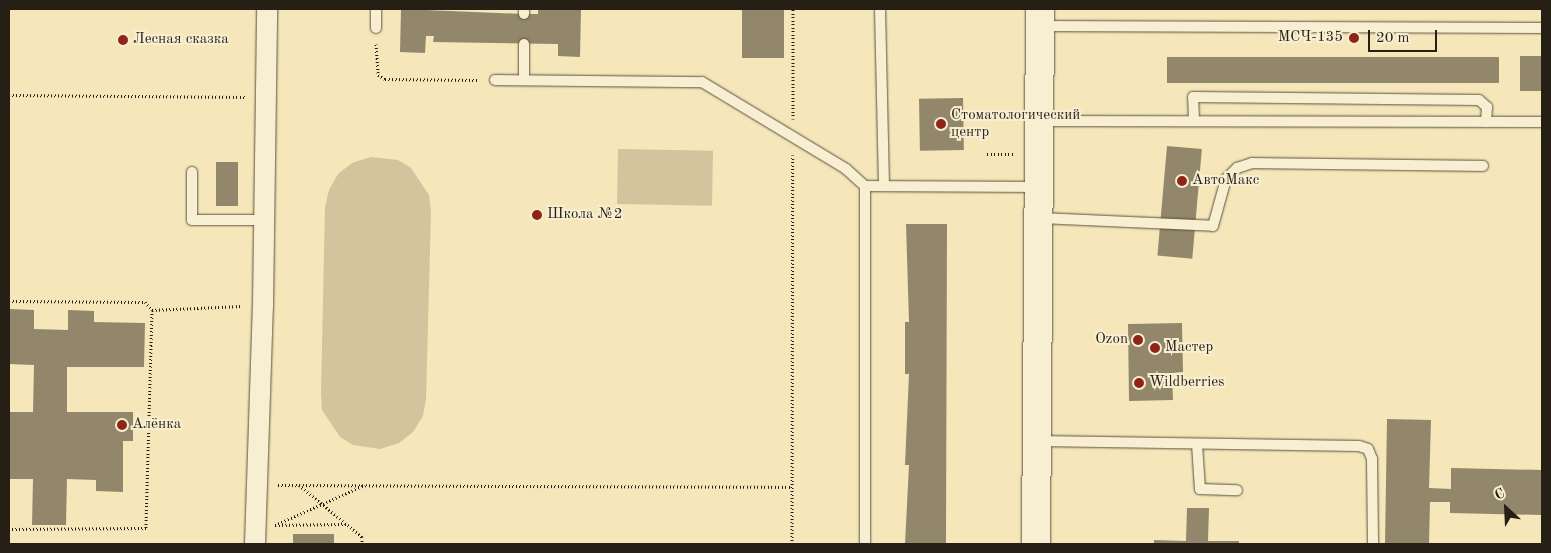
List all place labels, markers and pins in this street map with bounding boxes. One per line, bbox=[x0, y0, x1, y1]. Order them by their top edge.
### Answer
place label: МСЧ-135 bbox=[1278, 29, 1343, 47]
place label: Лесная сказка bbox=[133, 31, 229, 49]
marker: МСЧ-135 bbox=[1347, 31, 1361, 45]
marker: Лесная сказка bbox=[117, 34, 129, 46]
place label: Стоматологический центр bbox=[951, 106, 1080, 141]
marker: Стоматологический центр bbox=[935, 118, 947, 130]
place label: АвтоМакс bbox=[1192, 172, 1259, 190]
marker: АвтоМакс bbox=[1176, 175, 1188, 187]
place label: Школа №2 bbox=[547, 206, 622, 224]
marker: Школа №2 bbox=[531, 209, 543, 221]
place label: Ozon bbox=[1095, 331, 1128, 349]
marker: Ozon bbox=[1132, 334, 1144, 346]
place label: Мастер bbox=[1165, 339, 1213, 357]
marker: Мастер bbox=[1149, 342, 1161, 354]
place label: Wildberries bbox=[1149, 374, 1225, 392]
marker: Wildberries bbox=[1133, 377, 1145, 389]
place label: Алёнка bbox=[132, 416, 181, 434]
marker: Алёнка bbox=[116, 419, 128, 431]

